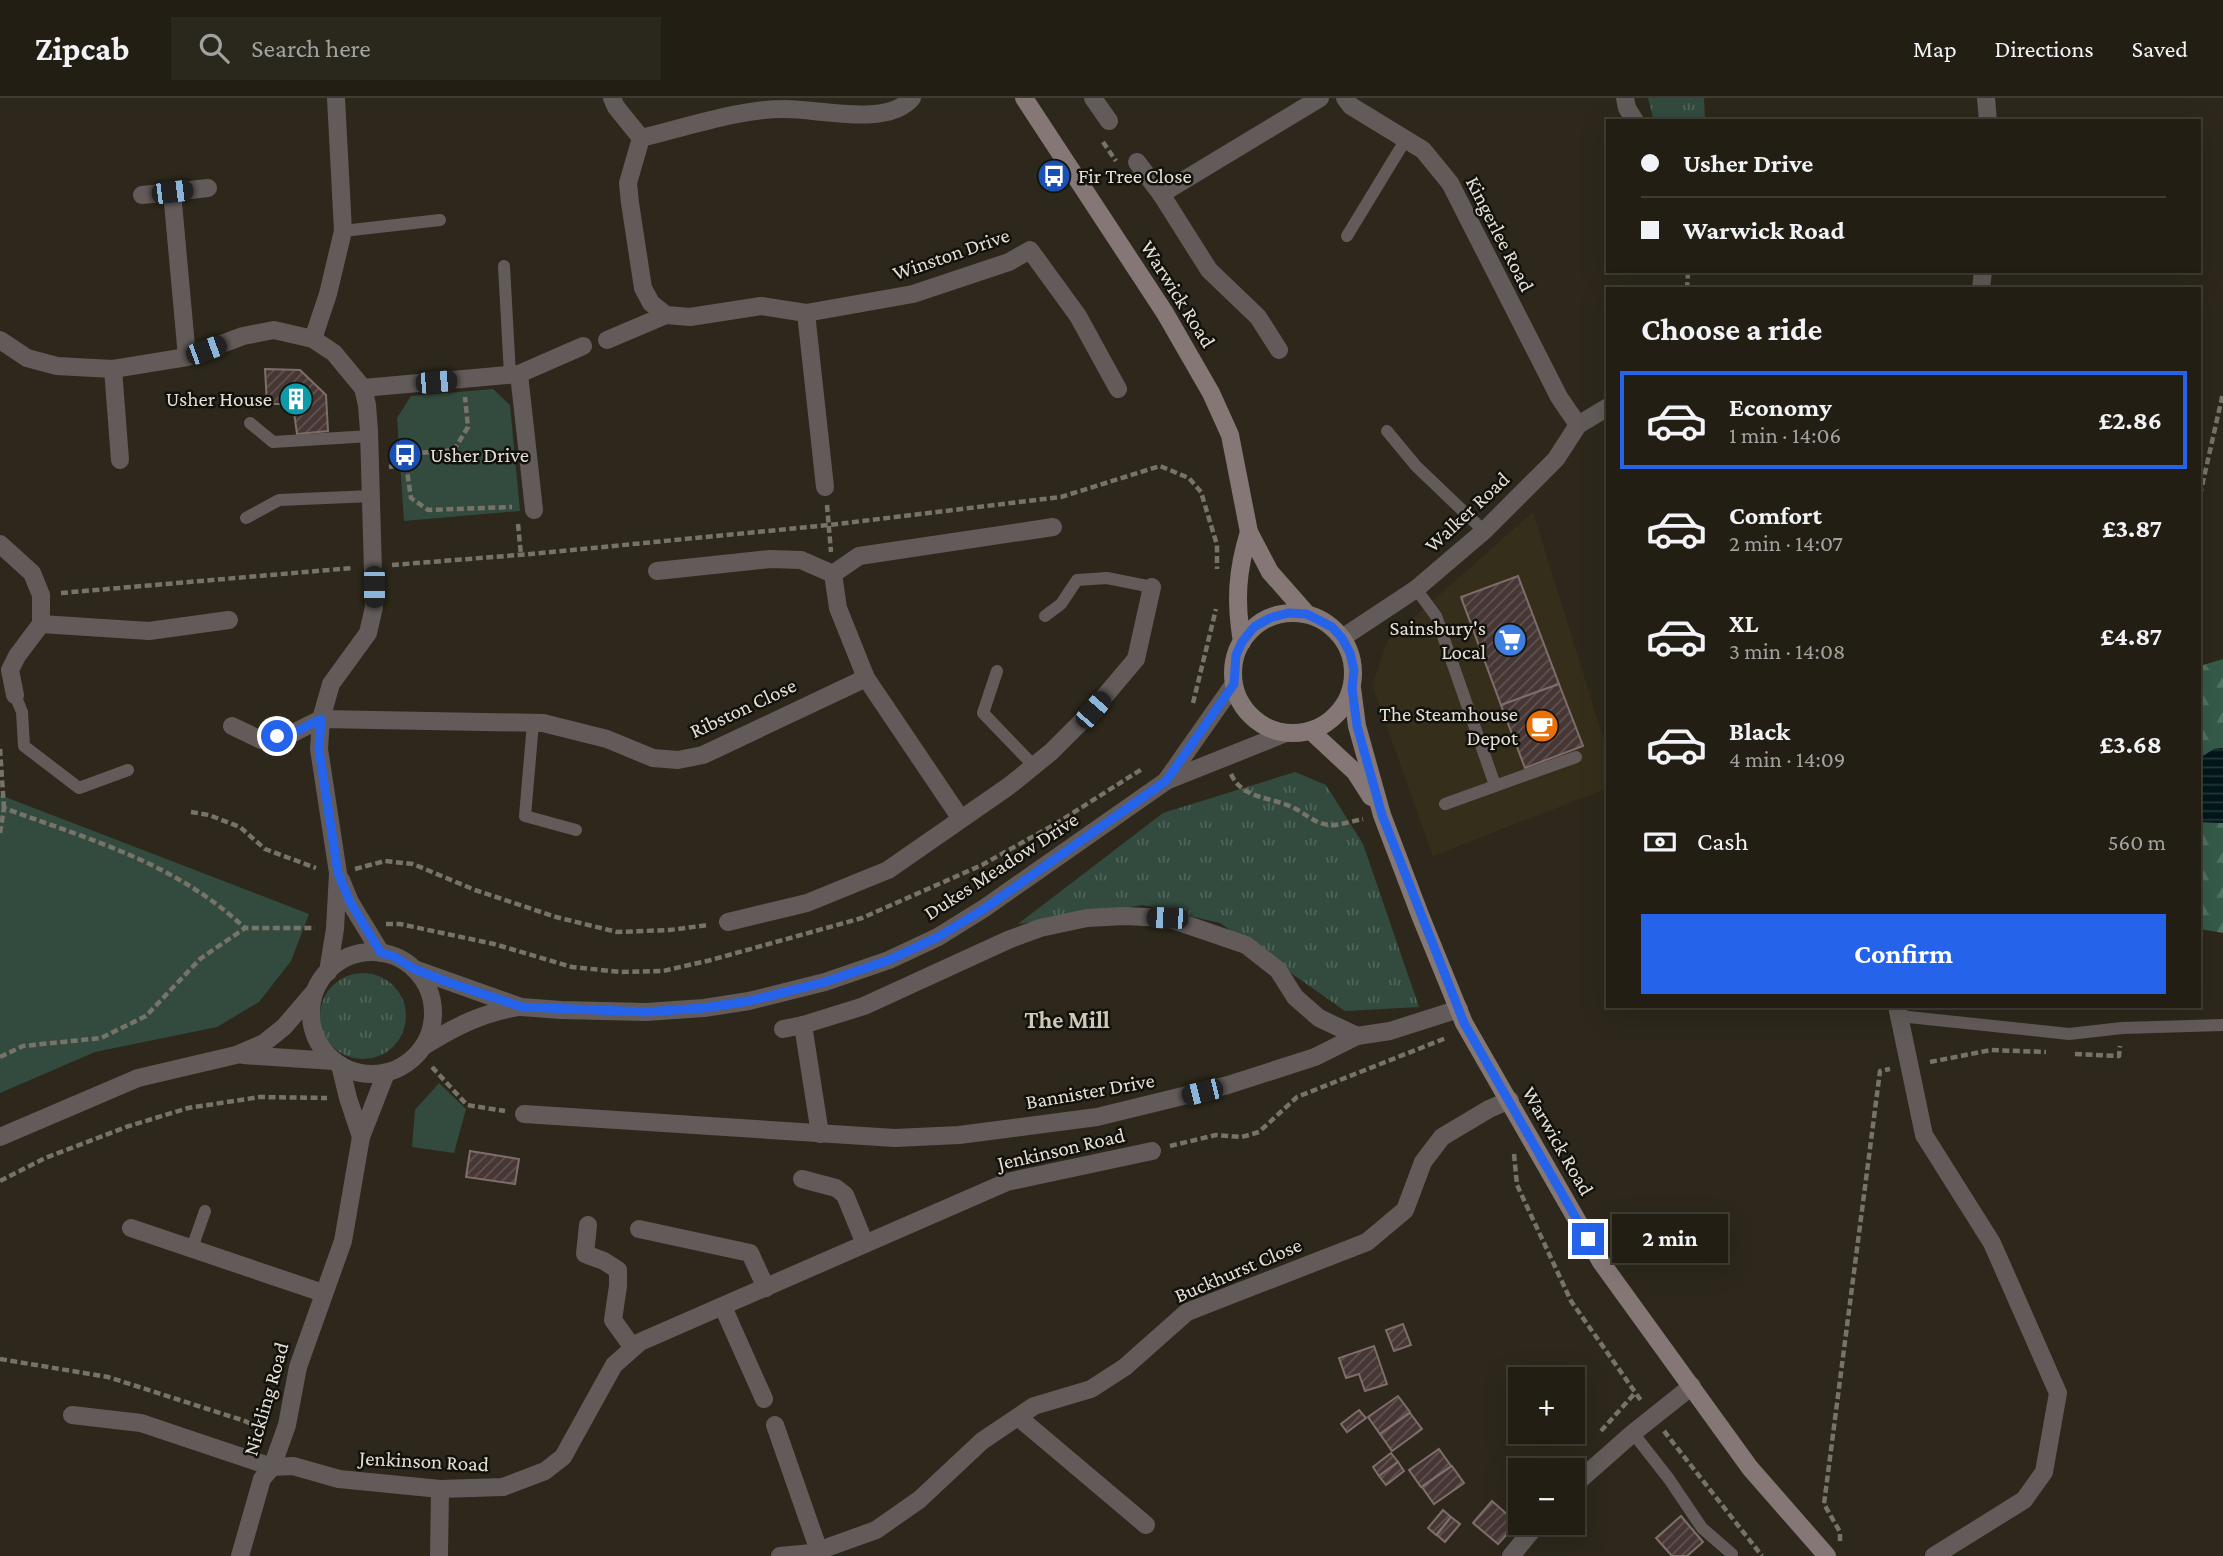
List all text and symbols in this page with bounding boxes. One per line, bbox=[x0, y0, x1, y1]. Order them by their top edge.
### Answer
search box bbox=[171, 17, 661, 80]
icon: search bbox=[195, 29, 233, 67]
text: Zipcab bbox=[35, 30, 129, 67]
text: Search here bbox=[251, 34, 371, 63]
text: Map bbox=[1913, 35, 1957, 62]
text: Directions bbox=[1995, 35, 2094, 62]
text: Saved bbox=[2132, 35, 2188, 62]
text: Usher Drive bbox=[1683, 149, 1813, 178]
bus stop icon: Fir Tree Close bbox=[1035, 157, 1073, 195]
place label: Fir Tree Close bbox=[1078, 164, 1192, 188]
street label: Kingerlee Road bbox=[1461, 172, 1539, 296]
car bbox=[150, 179, 195, 205]
text: Warwick Road bbox=[1683, 216, 1845, 245]
street label: Winston Drive bbox=[889, 223, 1013, 285]
street label: Warwick Road bbox=[1136, 236, 1220, 352]
text: Choose a ride bbox=[1641, 311, 1822, 347]
car bbox=[183, 333, 230, 367]
car bbox=[415, 370, 458, 394]
building icon: Usher House bbox=[277, 380, 315, 418]
place label: Usher House bbox=[166, 387, 272, 411]
icon: car bbox=[1645, 389, 1708, 452]
text: Economy bbox=[1729, 393, 1832, 422]
text: £2.86 bbox=[2099, 406, 2162, 435]
text: 1 min · 14:06 bbox=[1729, 422, 1841, 448]
bus stop icon: Usher Drive bbox=[386, 436, 424, 474]
place label: Usher Drive bbox=[430, 443, 529, 467]
street label: Walker Road bbox=[1420, 467, 1514, 557]
icon: car bbox=[1645, 497, 1708, 560]
text: Comfort bbox=[1729, 501, 1822, 530]
text: £3.87 bbox=[2102, 514, 2162, 543]
text: 2 min · 14:07 bbox=[1729, 530, 1843, 556]
car bbox=[364, 566, 385, 608]
icon: car bbox=[1645, 605, 1708, 668]
text: XL bbox=[1729, 609, 1758, 638]
place label: Sainsbury's Local bbox=[1389, 616, 1486, 664]
supermarket icon: Sainsbury's Local bbox=[1491, 621, 1529, 659]
text: £4.87 bbox=[2100, 622, 2162, 651]
text: 3 min · 14:08 bbox=[1729, 638, 1845, 664]
street label: Ribston Close bbox=[686, 673, 800, 743]
car bbox=[1072, 687, 1115, 733]
place label: The Steamhouse Depot bbox=[1379, 702, 1519, 750]
cafe icon: The Steamhouse Depot bbox=[1523, 707, 1561, 745]
icon: car bbox=[1645, 713, 1708, 776]
text: Black bbox=[1729, 717, 1790, 746]
route start bbox=[261, 720, 293, 752]
text: £3.68 bbox=[2100, 730, 2162, 759]
text: 4 min · 14:09 bbox=[1729, 746, 1845, 772]
street label: Dukes Meadow Drive bbox=[919, 807, 1083, 925]
icon: cash bbox=[1641, 823, 1679, 861]
text: Cash bbox=[1697, 827, 1748, 856]
text: 560 m bbox=[2108, 829, 2166, 855]
car bbox=[1146, 907, 1189, 929]
button: Confirm bbox=[1641, 914, 2166, 994]
district label: The Mill bbox=[1024, 1006, 1110, 1033]
street label: Bannister Drive bbox=[1024, 1068, 1156, 1114]
car bbox=[1180, 1077, 1225, 1107]
street label: Warwick Road bbox=[1517, 1082, 1599, 1200]
street label: Jenkinson Road bbox=[993, 1123, 1127, 1176]
callout: 2 min bbox=[1612, 1214, 1728, 1264]
route end bbox=[1572, 1223, 1604, 1255]
text: 2 min bbox=[1642, 1225, 1698, 1251]
street label: Buckhurst Close bbox=[1171, 1232, 1305, 1308]
street label: Nickling Road bbox=[238, 1339, 294, 1459]
map controls bbox=[1508, 1367, 1585, 1535]
button: + bbox=[1508, 1367, 1585, 1444]
street label: Jenkinson Road bbox=[356, 1446, 490, 1476]
button: − bbox=[1508, 1458, 1585, 1535]

